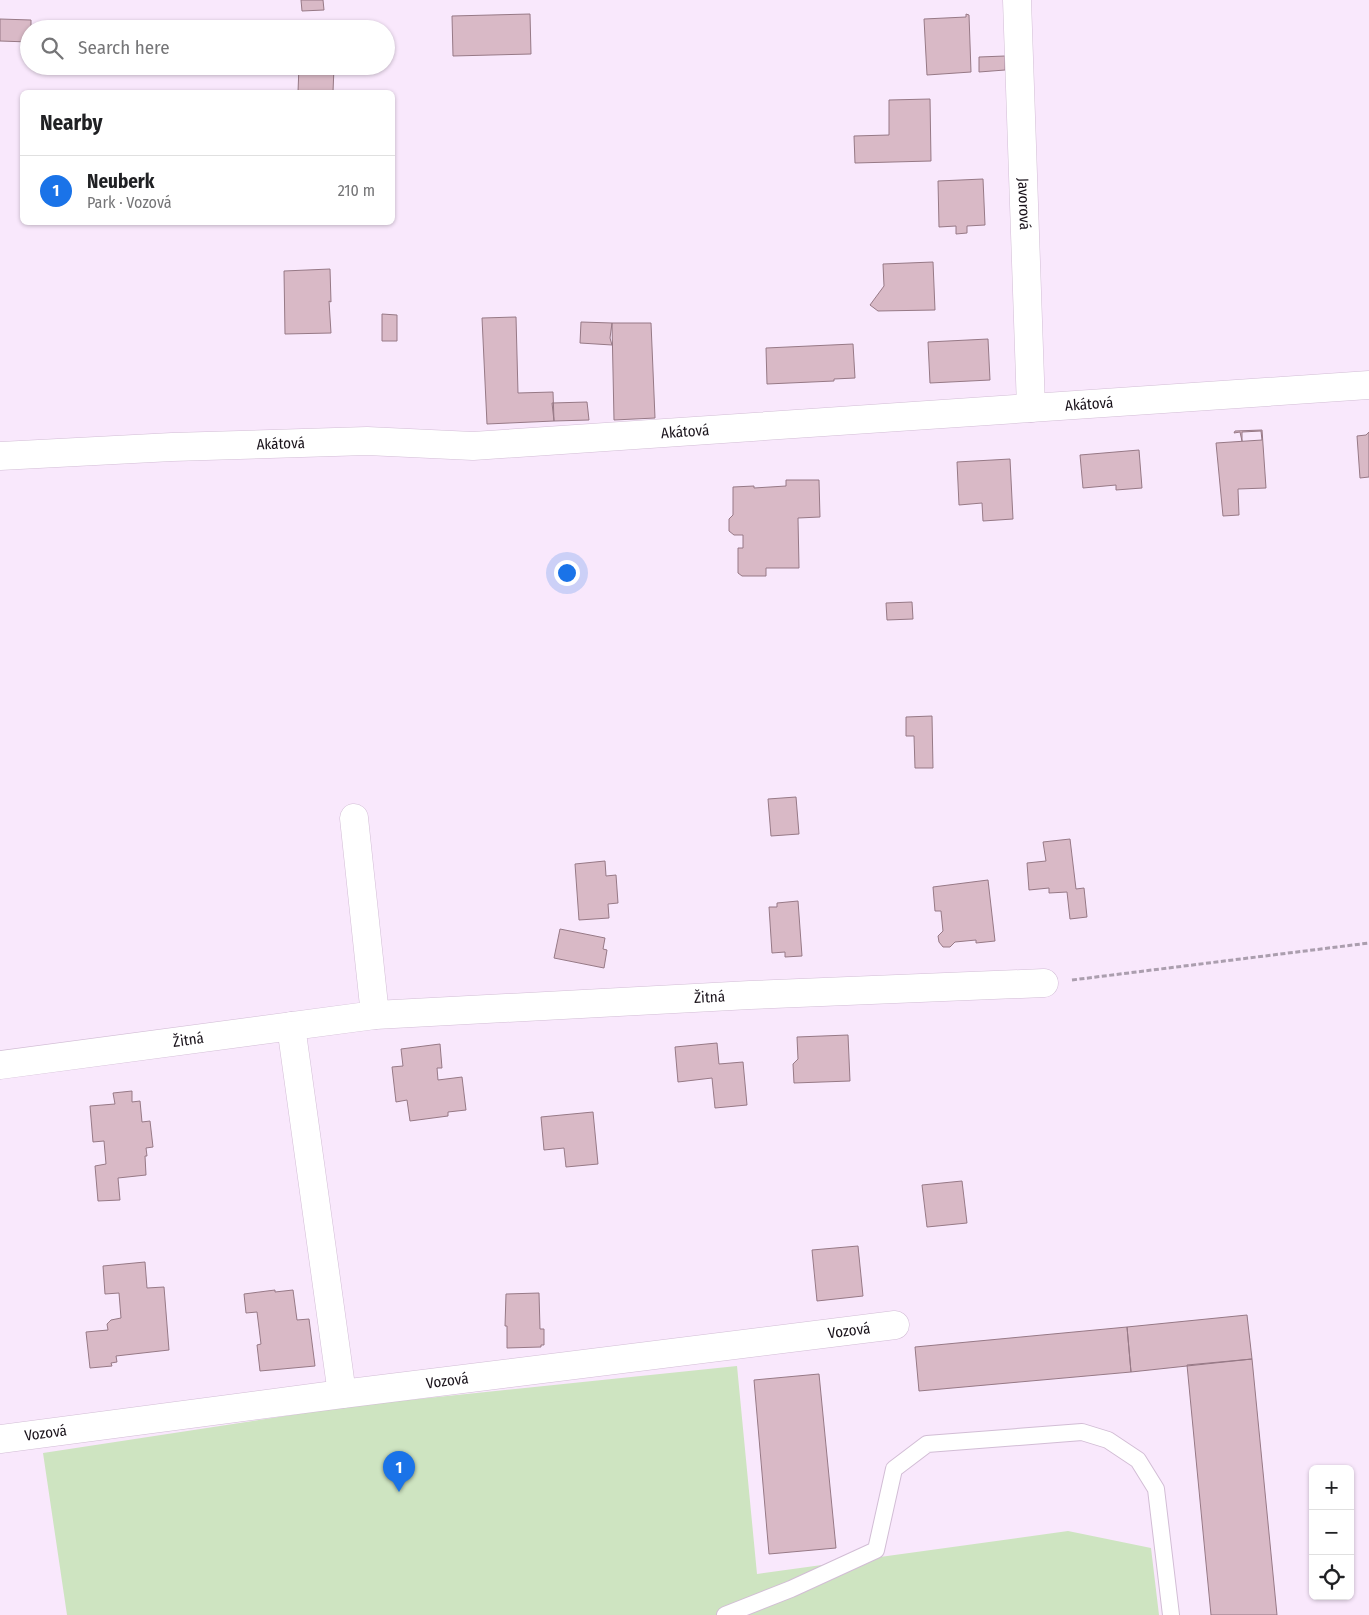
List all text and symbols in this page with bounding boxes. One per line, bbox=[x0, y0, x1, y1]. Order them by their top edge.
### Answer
search box bbox=[20, 20, 395, 75]
icon: search bbox=[38, 34, 66, 62]
text: Search here bbox=[78, 36, 170, 59]
text: Nearby bbox=[40, 110, 102, 136]
text: Neuberk bbox=[87, 170, 154, 193]
street label: Javorová bbox=[1014, 177, 1034, 230]
text: 1 bbox=[53, 181, 59, 200]
text: 210 m bbox=[338, 181, 375, 200]
text: Park · Vozová bbox=[87, 193, 172, 212]
street label: Akátová bbox=[1064, 393, 1114, 415]
street label: Akátová bbox=[660, 421, 710, 442]
street label: Akátová bbox=[256, 434, 305, 453]
your location bbox=[554, 560, 580, 586]
street label: Žitná bbox=[694, 987, 726, 1007]
street label: Žitná bbox=[172, 1029, 205, 1051]
street label: Vozová bbox=[827, 1319, 871, 1342]
street label: Vozová bbox=[425, 1369, 469, 1392]
street label: Vozová bbox=[23, 1421, 68, 1445]
pin: 1 bbox=[383, 1451, 415, 1492]
map controls bbox=[1309, 1465, 1354, 1600]
button: + bbox=[1309, 1465, 1354, 1510]
button: − bbox=[1309, 1510, 1354, 1555]
button: locate bbox=[1309, 1555, 1354, 1600]

